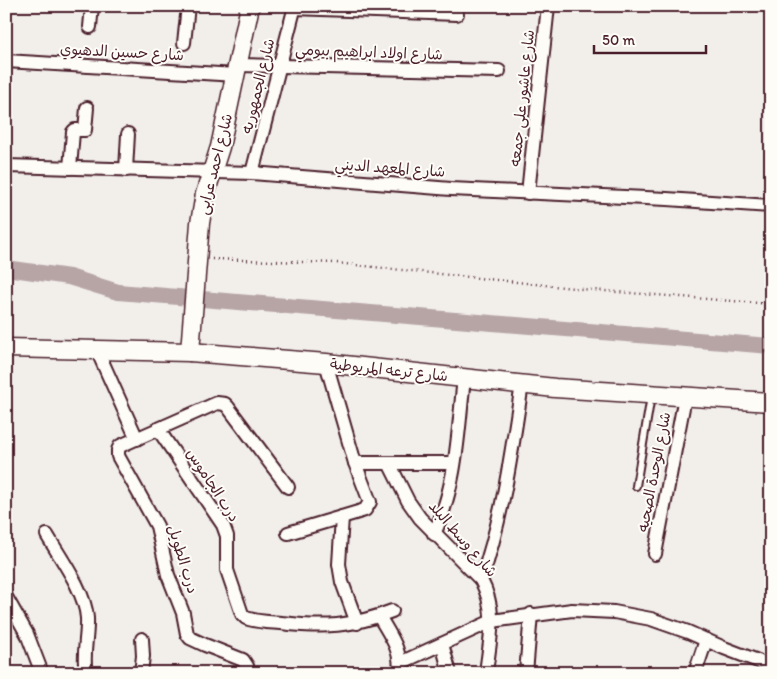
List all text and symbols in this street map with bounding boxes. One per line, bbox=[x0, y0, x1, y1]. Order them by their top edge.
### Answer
scale bar bbox=[594, 22, 707, 54]
street label: شارع عاشور على جمعه bbox=[506, 29, 539, 167]
text: 50 m bbox=[602, 31, 635, 49]
street label: شارع الجمهوريه bbox=[238, 37, 279, 136]
street label: شارع حسين الدهيوي bbox=[59, 40, 184, 66]
street label: شارع اولاد ابراهيم بيومي bbox=[295, 40, 443, 68]
street label: شارع احمد عرابى bbox=[194, 112, 237, 217]
street label: شارع المعهد الديني bbox=[334, 155, 446, 185]
street label: شارع ترعه المريوطية bbox=[329, 355, 449, 386]
street label: شارع الوحدة الصحيه bbox=[634, 410, 675, 534]
street label: درب الجاموس bbox=[182, 445, 243, 526]
street label: شارع وسط البلد bbox=[424, 497, 501, 581]
street label: درب الطويل bbox=[164, 522, 202, 596]

